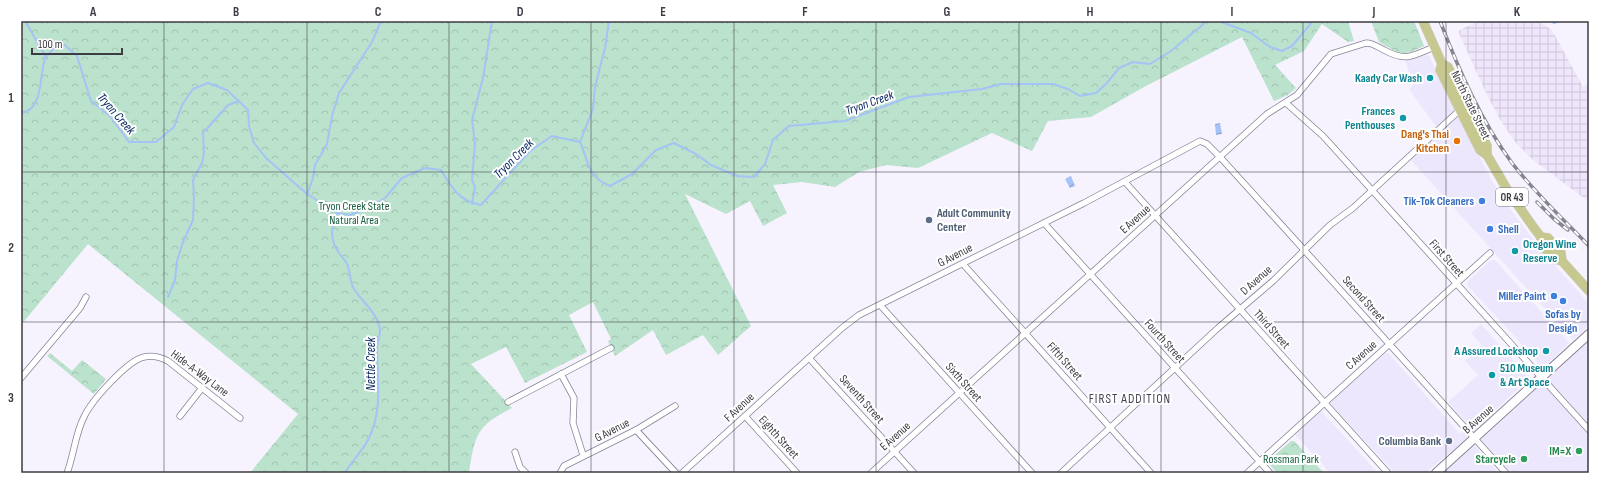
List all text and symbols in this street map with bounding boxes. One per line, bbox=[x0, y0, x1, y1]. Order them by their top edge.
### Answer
text: A bbox=[89, 4, 97, 20]
text: B bbox=[233, 4, 239, 20]
text: C bbox=[375, 4, 382, 20]
text: D bbox=[517, 4, 524, 20]
text: E bbox=[660, 4, 666, 20]
text: F bbox=[802, 4, 808, 20]
text: G bbox=[944, 4, 951, 20]
text: H bbox=[1087, 4, 1094, 20]
text: I bbox=[1231, 4, 1234, 20]
text: J bbox=[1372, 4, 1376, 20]
text: K bbox=[1514, 4, 1521, 20]
scale bar bbox=[32, 30, 122, 56]
text: 100 m bbox=[38, 37, 63, 52]
street label: North State Street bbox=[1448, 69, 1494, 142]
place label: Kaady Car Wash bbox=[1355, 71, 1422, 86]
marker: Kaady Car Wash bbox=[1425, 73, 1435, 83]
water label: Tryon Creek bbox=[843, 86, 897, 119]
water label: Tryon Creek bbox=[94, 89, 139, 139]
text: 1 bbox=[8, 90, 14, 106]
place label: Frances Penthouses bbox=[1345, 104, 1395, 133]
marker: Frances Penthouses bbox=[1398, 113, 1408, 123]
place label: Dang's Thai Kitchen bbox=[1401, 127, 1449, 156]
water label: Tryon Creek bbox=[490, 135, 538, 182]
marker: Dang's Thai Kitchen bbox=[1452, 136, 1462, 146]
road number: OR 43 bbox=[1496, 188, 1528, 206]
place label: Tik-Tok Cleaners bbox=[1403, 194, 1474, 209]
marker: Tik-Tok Cleaners bbox=[1477, 196, 1487, 206]
park label: Tryon Creek State Natural Area bbox=[319, 199, 390, 228]
street label: E Avenue bbox=[1117, 202, 1154, 237]
place label: Adult Community Center bbox=[936, 206, 1011, 235]
marker: Adult Community Center bbox=[924, 215, 934, 225]
place label: Shell bbox=[1498, 222, 1519, 237]
marker: Shell bbox=[1485, 224, 1495, 234]
street label: First Street bbox=[1426, 236, 1468, 280]
place label: Oregon Wine Reserve bbox=[1523, 237, 1577, 266]
text: 2 bbox=[8, 240, 14, 256]
street label: G Avenue bbox=[935, 240, 975, 271]
marker: Oregon Wine Reserve bbox=[1510, 246, 1520, 256]
street label: D Avenue bbox=[1238, 262, 1275, 298]
street label: Second Street bbox=[1339, 273, 1389, 326]
place label: Miller Paint bbox=[1498, 289, 1546, 304]
marker: Miller Paint bbox=[1549, 291, 1559, 301]
marker: Sofas by Design bbox=[1558, 296, 1568, 306]
street label: Third Street bbox=[1250, 307, 1293, 352]
place label: Sofas by Design bbox=[1545, 307, 1581, 336]
street label: Fourth Street bbox=[1141, 316, 1188, 367]
water label: Nettle Creek bbox=[363, 336, 379, 391]
street label: C Avenue bbox=[1343, 337, 1380, 373]
street label: Fifth Street bbox=[1044, 339, 1086, 384]
place label: A Assured Lockshop bbox=[1453, 344, 1538, 359]
marker: A Assured Lockshop bbox=[1541, 346, 1551, 356]
street label: Hide-A-Way Lane bbox=[168, 347, 232, 400]
street label: Sixth Street bbox=[942, 360, 985, 405]
place label: 510 Museum & Art Space bbox=[1500, 361, 1553, 390]
marker: 510 Museum & Art Space bbox=[1487, 370, 1497, 380]
street label: Seventh Street bbox=[836, 372, 888, 427]
street label: F Avenue bbox=[721, 389, 758, 425]
text: 3 bbox=[8, 390, 14, 406]
district label: FIRST ADDITION bbox=[1089, 391, 1171, 407]
street label: B Avenue bbox=[1460, 401, 1497, 437]
street label: Eighth Street bbox=[755, 413, 802, 462]
street label: G Avenue bbox=[592, 415, 632, 446]
street label: E Avenue bbox=[877, 419, 914, 454]
place label: Columbia Bank bbox=[1379, 434, 1441, 449]
marker: Columbia Bank bbox=[1444, 436, 1454, 446]
place label: IM=X bbox=[1549, 444, 1571, 459]
marker: IM=X bbox=[1574, 446, 1584, 456]
park label: Rossman Park bbox=[1263, 452, 1319, 467]
place label: Starcycle bbox=[1476, 452, 1516, 467]
marker: Starcycle bbox=[1519, 454, 1529, 464]

